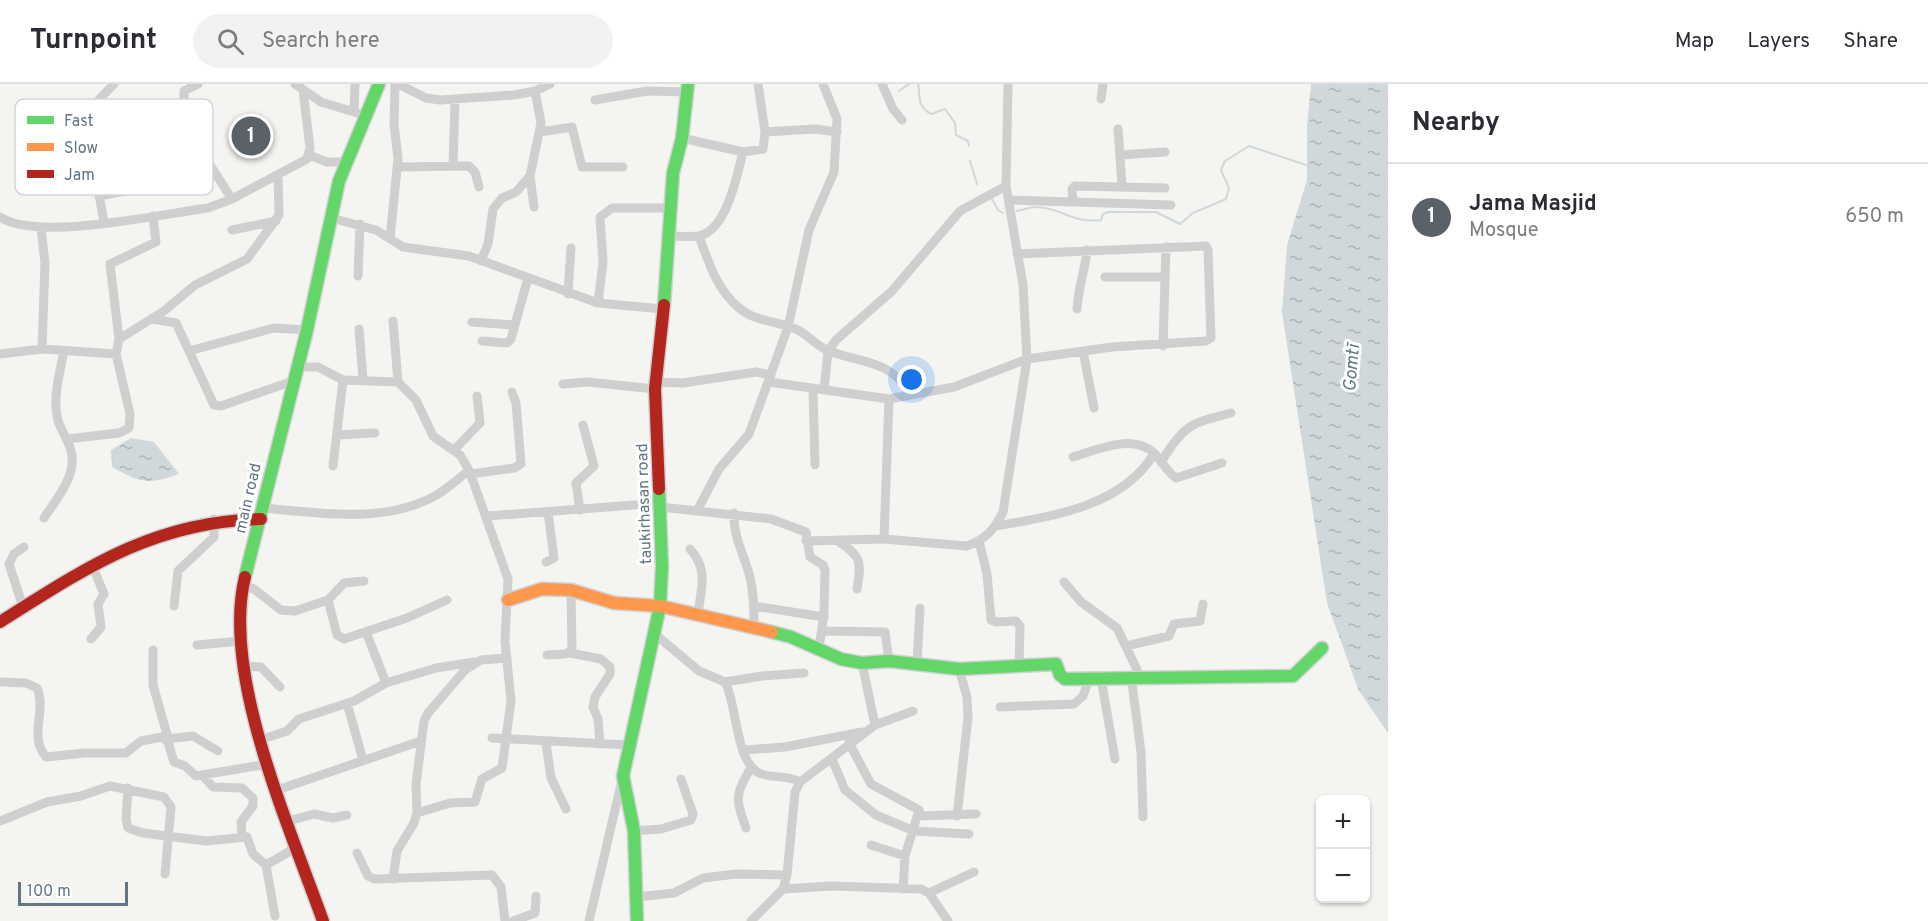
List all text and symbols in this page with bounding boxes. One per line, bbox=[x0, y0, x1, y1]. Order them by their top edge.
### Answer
search box bbox=[193, 14, 613, 68]
text: Turnpoint bbox=[30, 23, 157, 59]
icon: search bbox=[214, 25, 247, 58]
text: Search here bbox=[262, 28, 379, 55]
text: Map bbox=[1675, 28, 1714, 55]
text: Layers bbox=[1747, 28, 1810, 55]
text: Share bbox=[1843, 28, 1898, 55]
legend bbox=[15, 99, 213, 195]
text: Nearby bbox=[1412, 107, 1500, 140]
text: Fast bbox=[64, 112, 94, 132]
pin: 1 bbox=[232, 113, 270, 158]
text: Slow bbox=[64, 139, 98, 159]
text: Jam bbox=[64, 166, 95, 186]
text: Jama Masjid bbox=[1469, 191, 1597, 218]
text: 1 bbox=[1428, 204, 1436, 230]
text: 650 m bbox=[1845, 204, 1904, 230]
text: Mosque bbox=[1469, 218, 1538, 244]
water label: Gomtī bbox=[1339, 341, 1366, 393]
your location bbox=[897, 365, 926, 394]
street label: taukirhasan road bbox=[633, 443, 657, 565]
street label: main road bbox=[231, 461, 267, 536]
map controls bbox=[1316, 795, 1370, 903]
button: + bbox=[1316, 795, 1370, 849]
button: − bbox=[1316, 849, 1370, 903]
scale bar bbox=[18, 879, 128, 906]
text: 100 m bbox=[27, 882, 71, 902]

